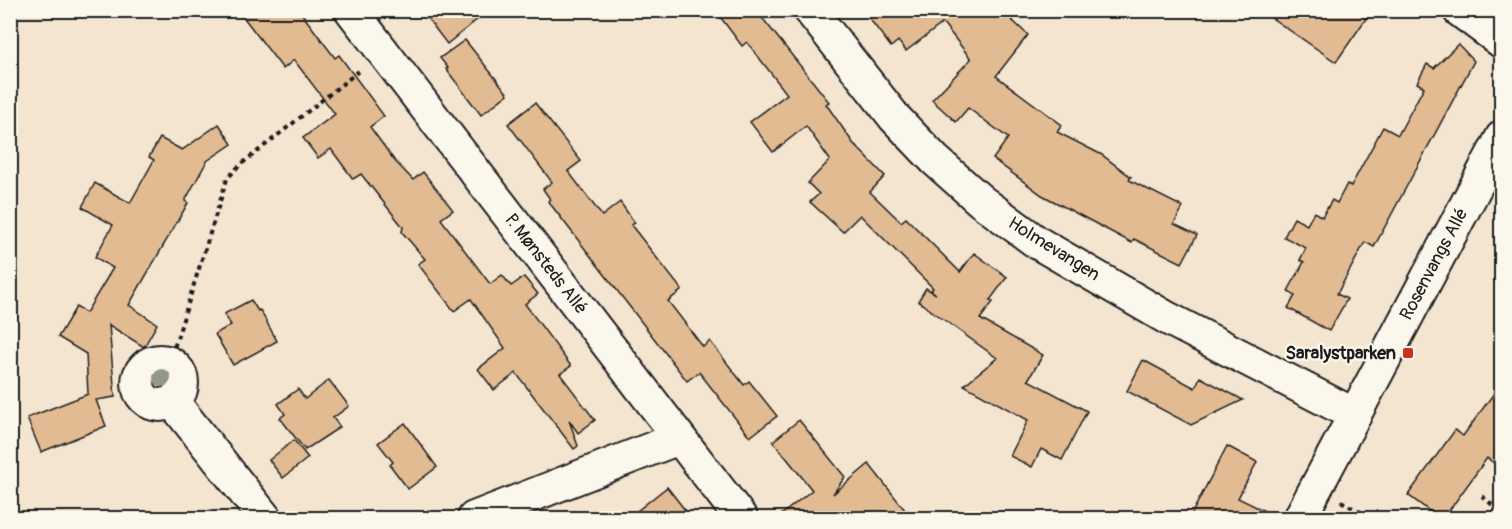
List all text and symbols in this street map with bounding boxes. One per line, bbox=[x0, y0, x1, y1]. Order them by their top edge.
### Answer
street label: Rosenvangs Allé bbox=[1395, 204, 1473, 324]
street label: P. Mønsteds Allé bbox=[500, 209, 592, 319]
street label: Holmevangen bbox=[1004, 212, 1104, 286]
place label: Saralystparken bbox=[1286, 342, 1396, 365]
marker: Saralystparken bbox=[1401, 346, 1415, 360]

